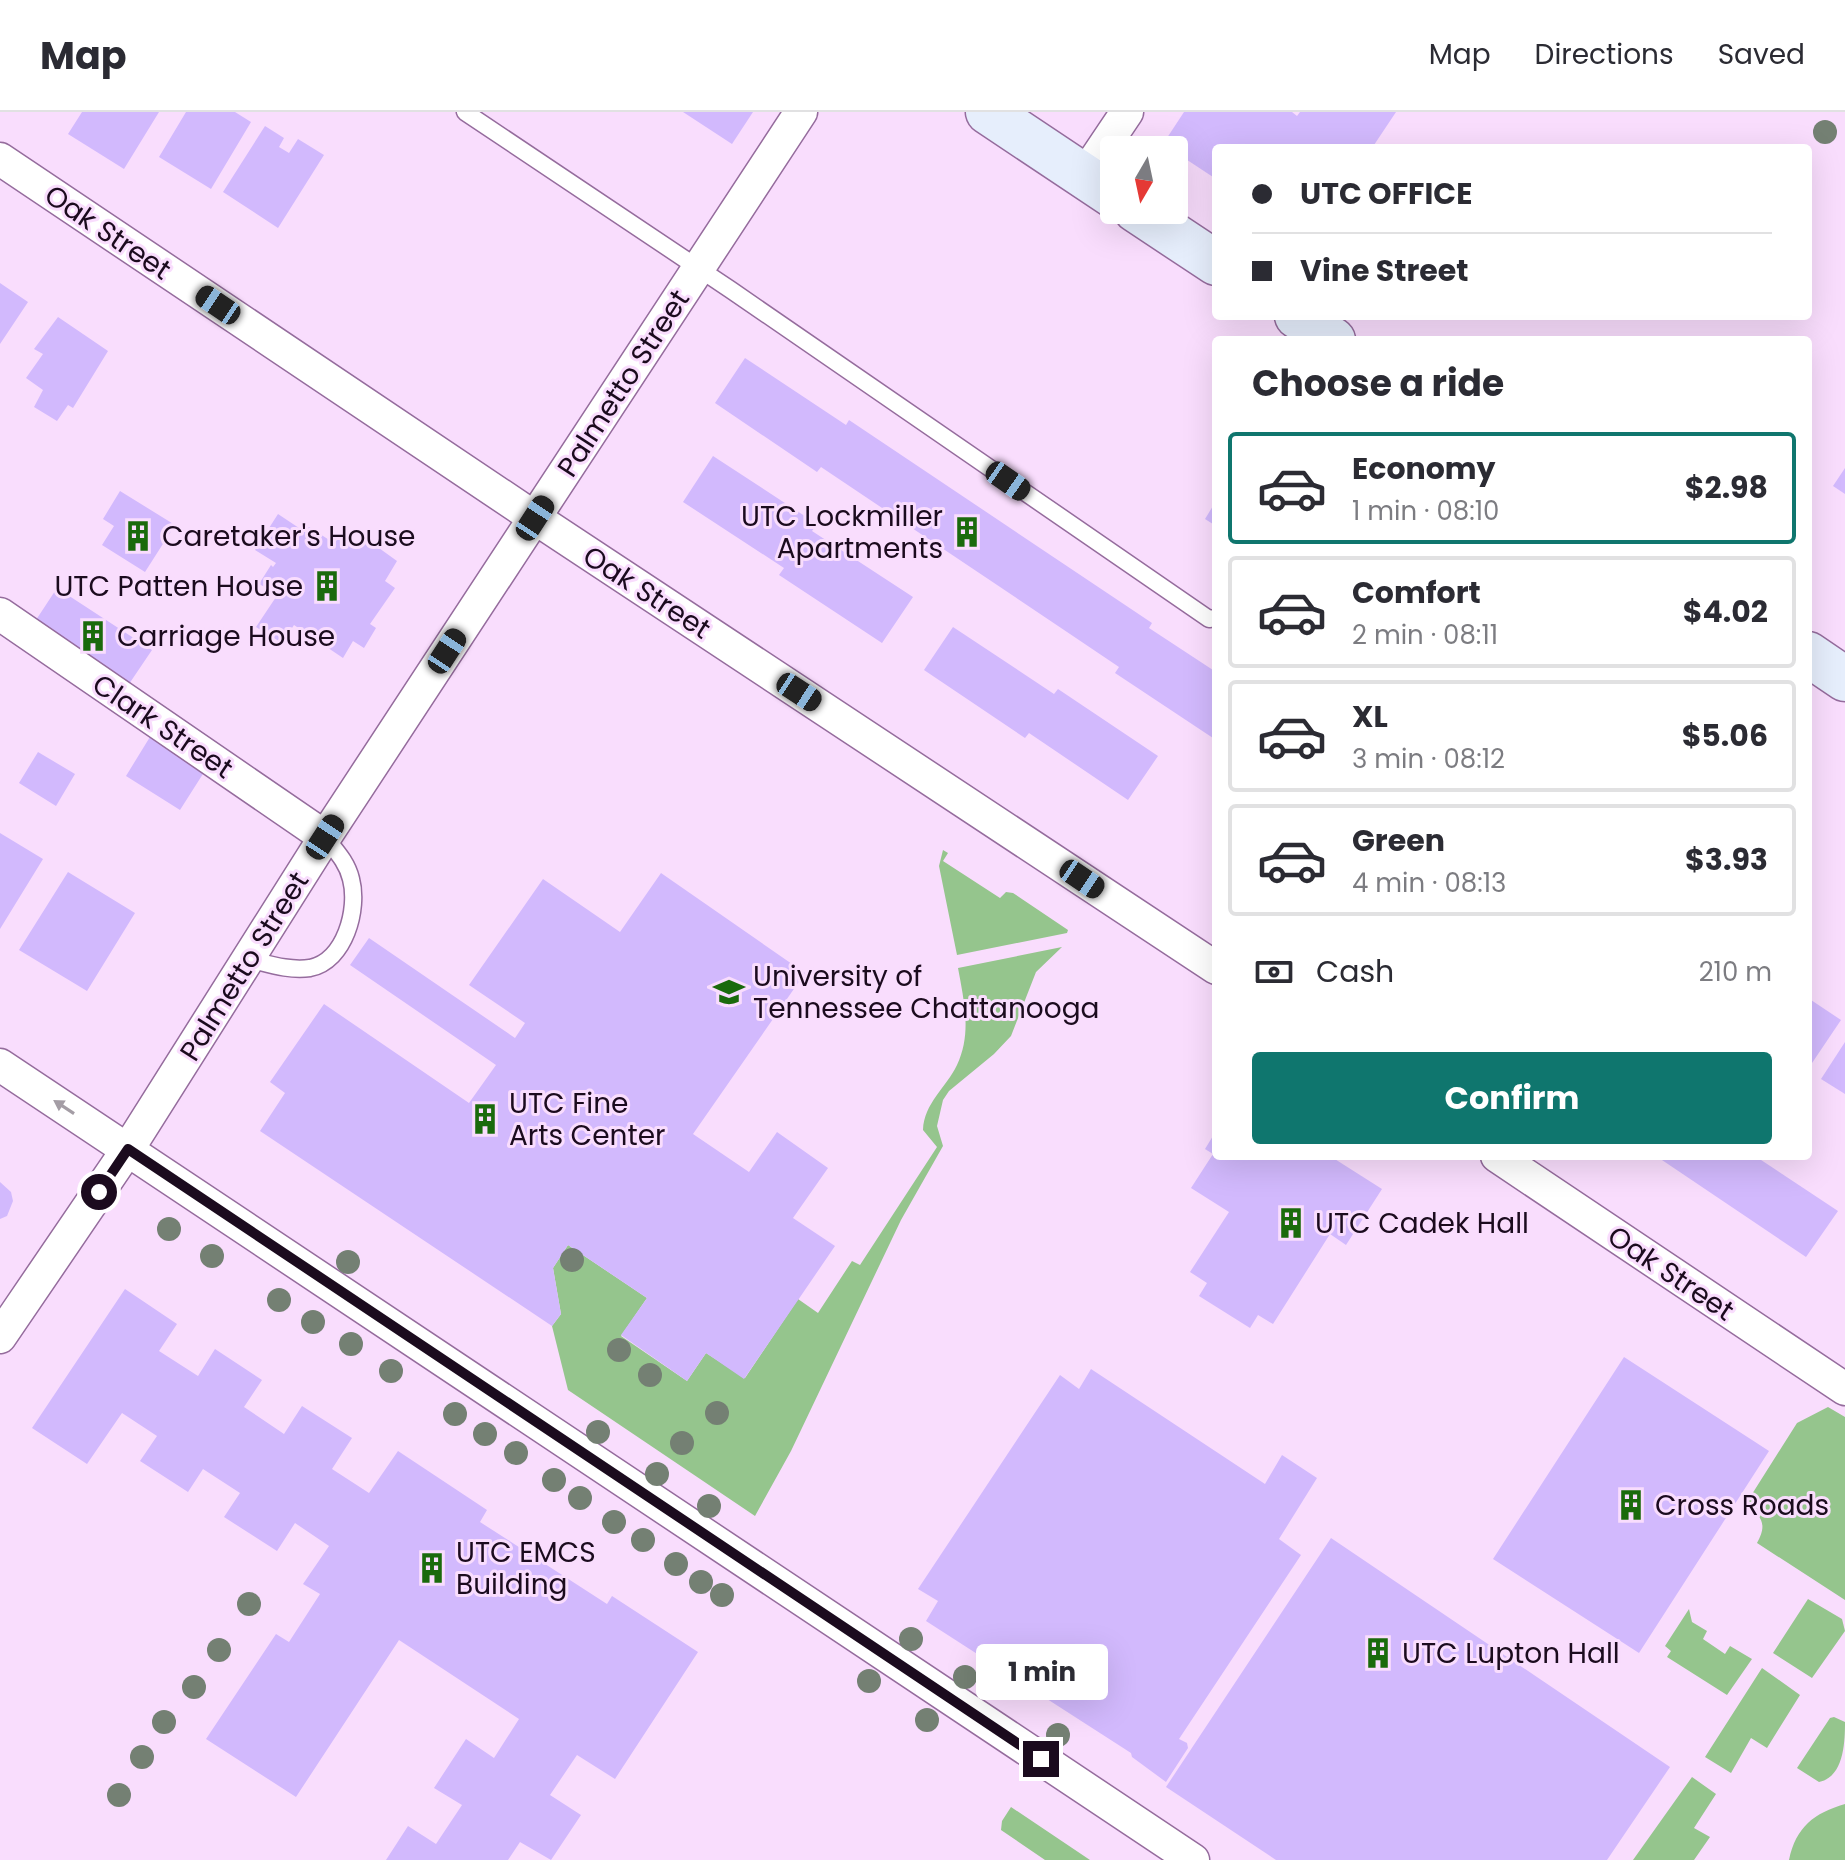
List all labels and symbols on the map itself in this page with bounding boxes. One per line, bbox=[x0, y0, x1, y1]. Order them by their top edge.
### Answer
north arrow bbox=[1100, 136, 1188, 224]
street label: Oak Street bbox=[37, 176, 179, 289]
car bbox=[191, 282, 245, 328]
street label: Palmetto Street bbox=[548, 282, 699, 484]
car bbox=[981, 457, 1035, 505]
car bbox=[512, 491, 558, 545]
place label: UTC Lockmiller Apartments bbox=[741, 497, 943, 568]
building icon: UTC Lockmiller Apartments bbox=[950, 515, 984, 549]
place label: Caretaker's House bbox=[162, 517, 415, 556]
building icon: Caretaker's House bbox=[121, 519, 155, 553]
street label: Oak Street bbox=[575, 537, 718, 648]
place label: UTC Patten House bbox=[54, 567, 303, 606]
building icon: UTC Patten House bbox=[310, 569, 344, 603]
place label: Carriage House bbox=[117, 617, 335, 656]
building icon: Carriage House bbox=[76, 619, 110, 653]
car bbox=[424, 624, 470, 678]
street label: Clark Street bbox=[85, 665, 241, 788]
car bbox=[772, 669, 826, 715]
car bbox=[302, 810, 348, 864]
car bbox=[1055, 856, 1109, 902]
street label: Palmetto Street bbox=[171, 864, 318, 1068]
place label: University of Tennessee Chattanooga bbox=[753, 957, 1100, 1028]
school or university icon: University of Tennessee Chattanooga bbox=[712, 975, 746, 1009]
place label: UTC Fine Arts Center bbox=[509, 1084, 666, 1155]
one-way arrow bbox=[53, 1101, 75, 1115]
building icon: UTC Fine Arts Center bbox=[468, 1102, 502, 1136]
route start bbox=[81, 1174, 117, 1210]
place label: UTC Cadek Hall bbox=[1315, 1204, 1529, 1243]
building icon: UTC Cadek Hall bbox=[1274, 1206, 1308, 1240]
street label: Oak Street bbox=[1600, 1217, 1742, 1330]
place label: Cross Roads bbox=[1655, 1486, 1829, 1525]
building icon: Cross Roads bbox=[1614, 1488, 1648, 1522]
place label: UTC EMCS Building bbox=[456, 1533, 596, 1604]
building icon: UTC EMCS Building bbox=[415, 1551, 449, 1585]
place label: UTC Lupton Hall bbox=[1402, 1634, 1620, 1673]
building icon: UTC Lupton Hall bbox=[1361, 1636, 1395, 1670]
callout: 1 min bbox=[975, 1643, 1107, 1699]
route end bbox=[1023, 1741, 1059, 1777]

